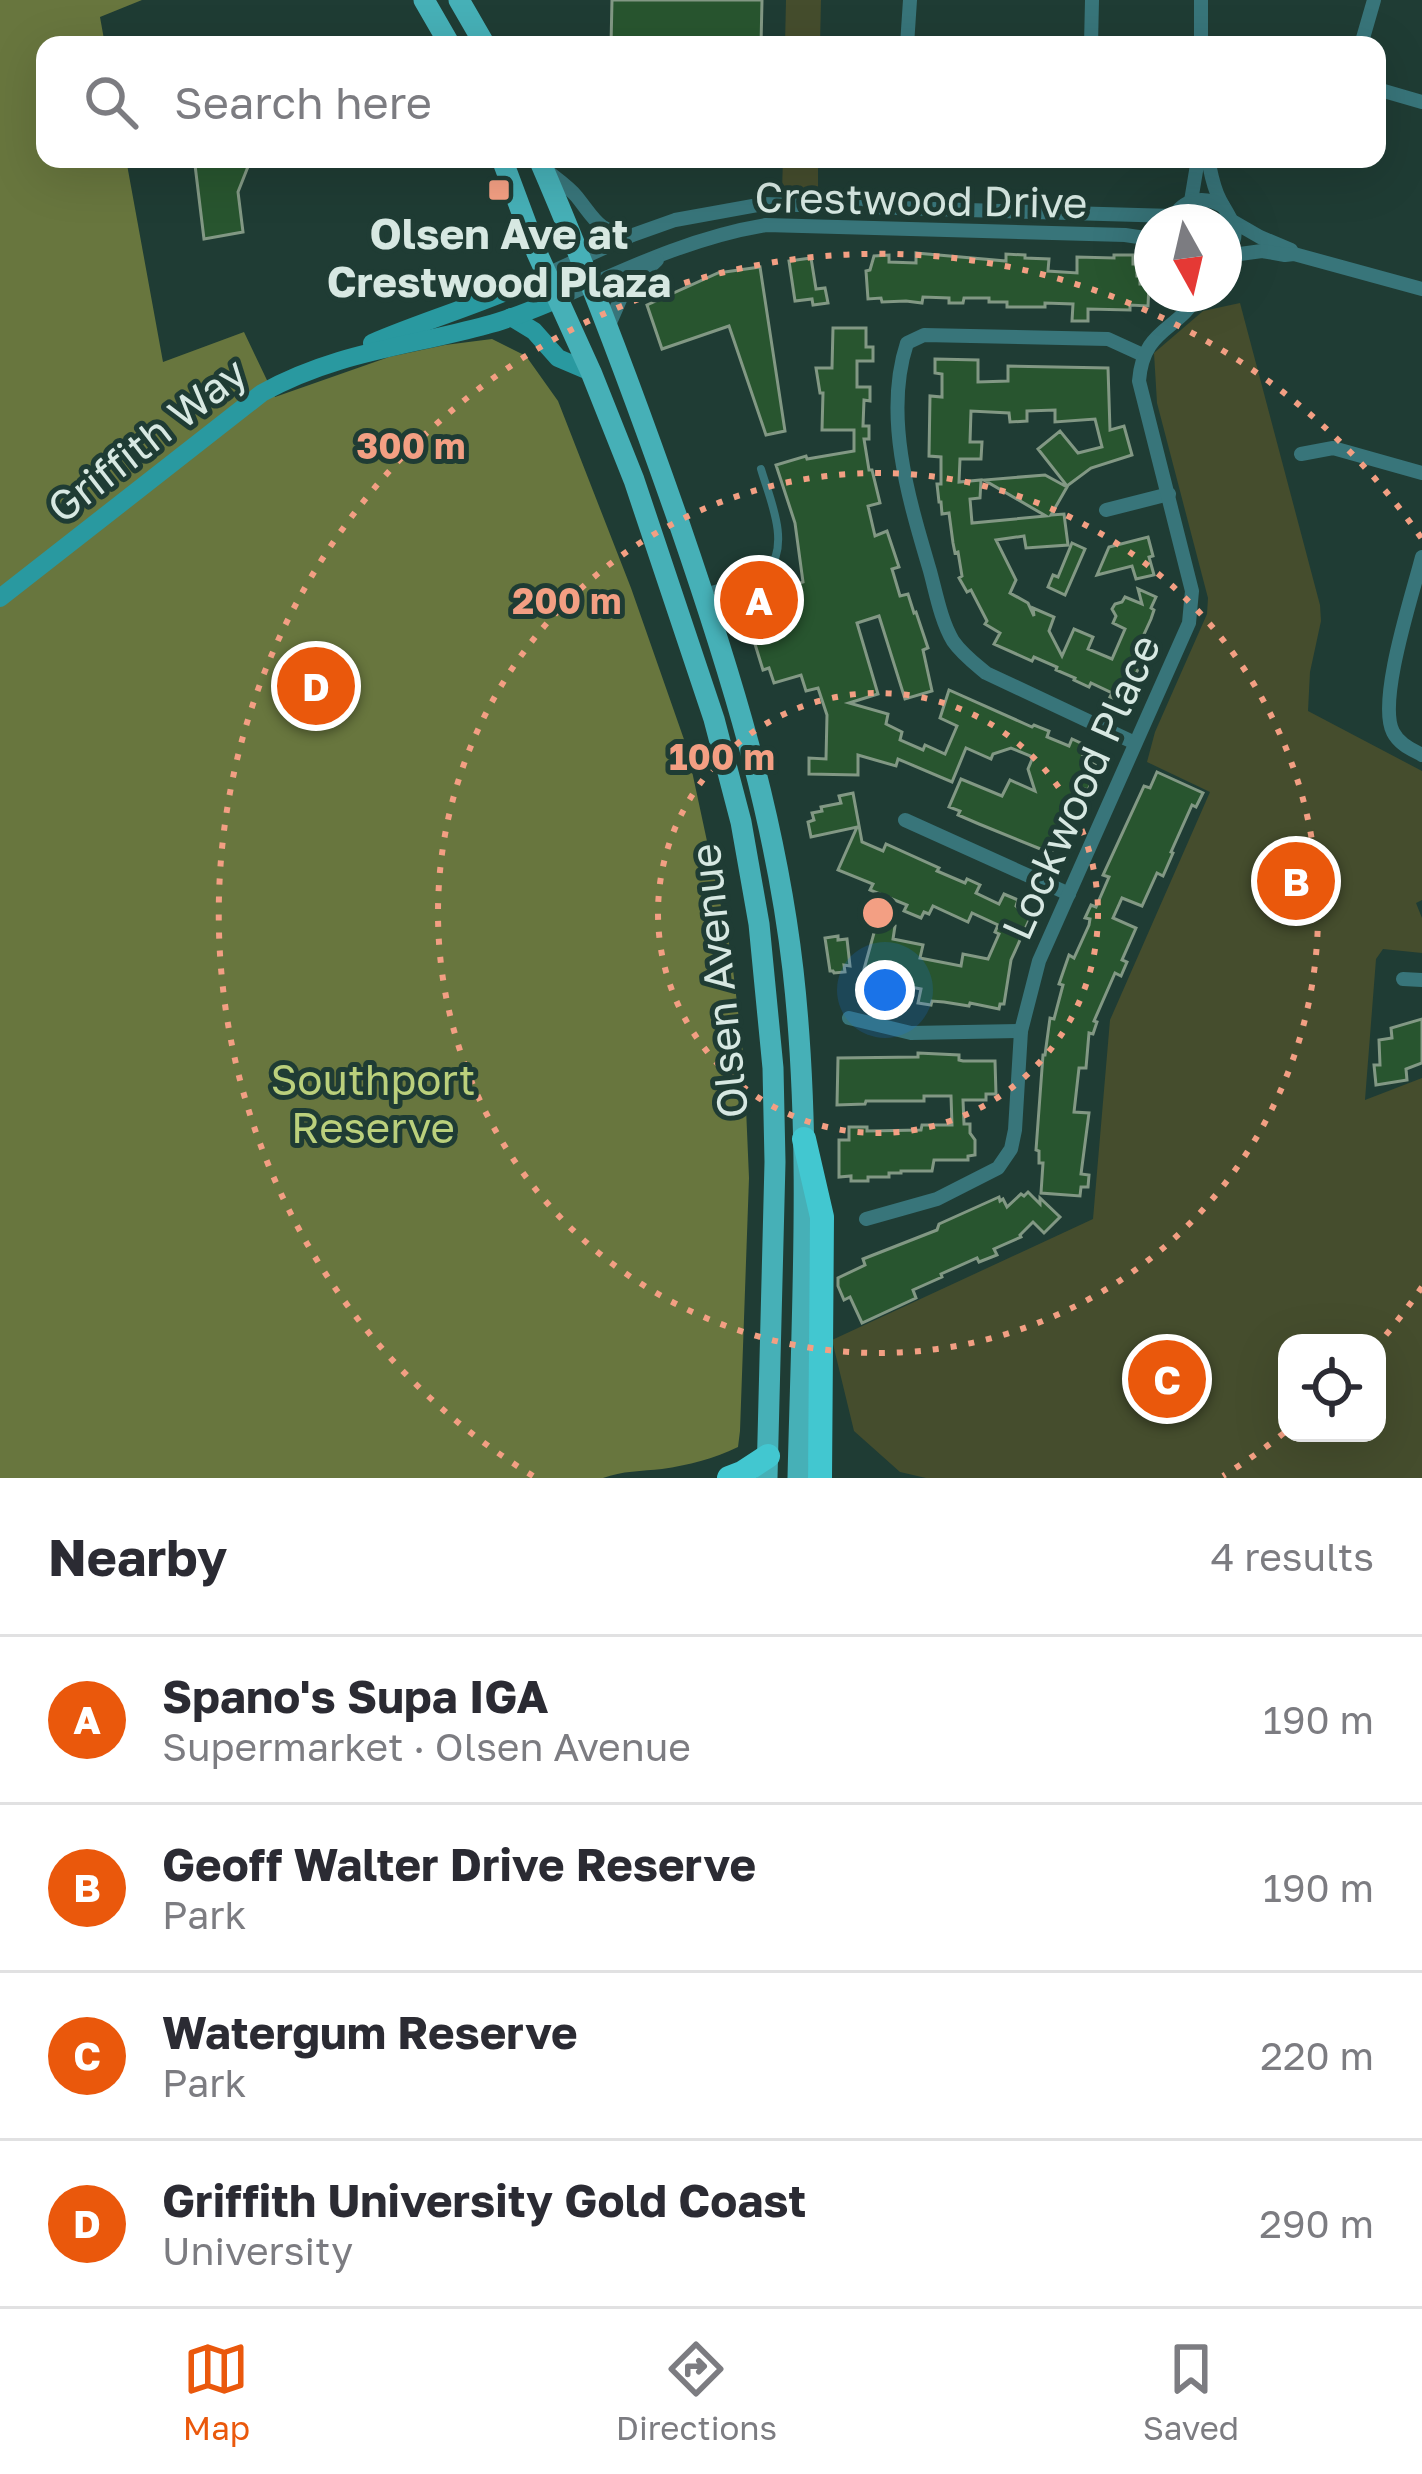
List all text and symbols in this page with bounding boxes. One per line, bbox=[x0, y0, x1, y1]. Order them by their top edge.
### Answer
search box bbox=[36, 36, 1386, 168]
icon: search bbox=[78, 69, 144, 135]
text: Search here bbox=[174, 75, 432, 129]
street label: Crestwood Drive bbox=[754, 171, 1088, 227]
marker: Olsen Ave at Crestwood Plaza bbox=[486, 177, 512, 203]
north arrow bbox=[1134, 204, 1242, 312]
place label: Olsen Ave at Crestwood Plaza bbox=[327, 208, 671, 306]
street label: Griffith Way bbox=[37, 346, 255, 532]
text: 300 m bbox=[356, 424, 466, 467]
pin: A bbox=[720, 555, 798, 645]
text: 200 m bbox=[512, 579, 622, 622]
street label: Lockwood Place bbox=[991, 627, 1170, 947]
pin: D bbox=[277, 641, 355, 731]
text: 100 m bbox=[669, 735, 775, 778]
pin: B bbox=[1257, 836, 1335, 926]
street label: Olsen Avenue bbox=[679, 841, 757, 1121]
centre of rings bbox=[857, 892, 899, 934]
your location bbox=[855, 960, 915, 1020]
park label: Southport Reserve bbox=[270, 1054, 476, 1152]
pin: C bbox=[1128, 1334, 1206, 1424]
map controls bbox=[1278, 1334, 1386, 1442]
button: locate bbox=[1278, 1334, 1386, 1442]
text: Nearby bbox=[48, 1526, 227, 1587]
text: 4 results bbox=[1211, 1533, 1374, 1580]
text: Spano's Supa IGA bbox=[162, 1669, 548, 1723]
text: A bbox=[73, 1696, 101, 1743]
text: 190 m bbox=[1263, 1696, 1374, 1743]
text: Supermarket · Olsen Avenue bbox=[162, 1723, 691, 1770]
text: Geoff Walter Drive Reserve bbox=[162, 1837, 756, 1891]
text: B bbox=[73, 1864, 101, 1911]
text: 190 m bbox=[1263, 1864, 1374, 1911]
text: Park bbox=[162, 1891, 246, 1938]
text: Watergum Reserve bbox=[162, 2005, 578, 2059]
text: C bbox=[73, 2032, 101, 2079]
text: 220 m bbox=[1260, 2032, 1374, 2079]
text: Park bbox=[162, 2059, 246, 2106]
text: Griffith University Gold Coast bbox=[162, 2173, 806, 2227]
text: D bbox=[73, 2200, 101, 2247]
text: 290 m bbox=[1259, 2200, 1374, 2247]
text: University bbox=[162, 2227, 353, 2274]
tab: Map bbox=[183, 2336, 250, 2447]
tab: Directions bbox=[616, 2336, 777, 2447]
tab: Saved bbox=[1143, 2336, 1239, 2447]

